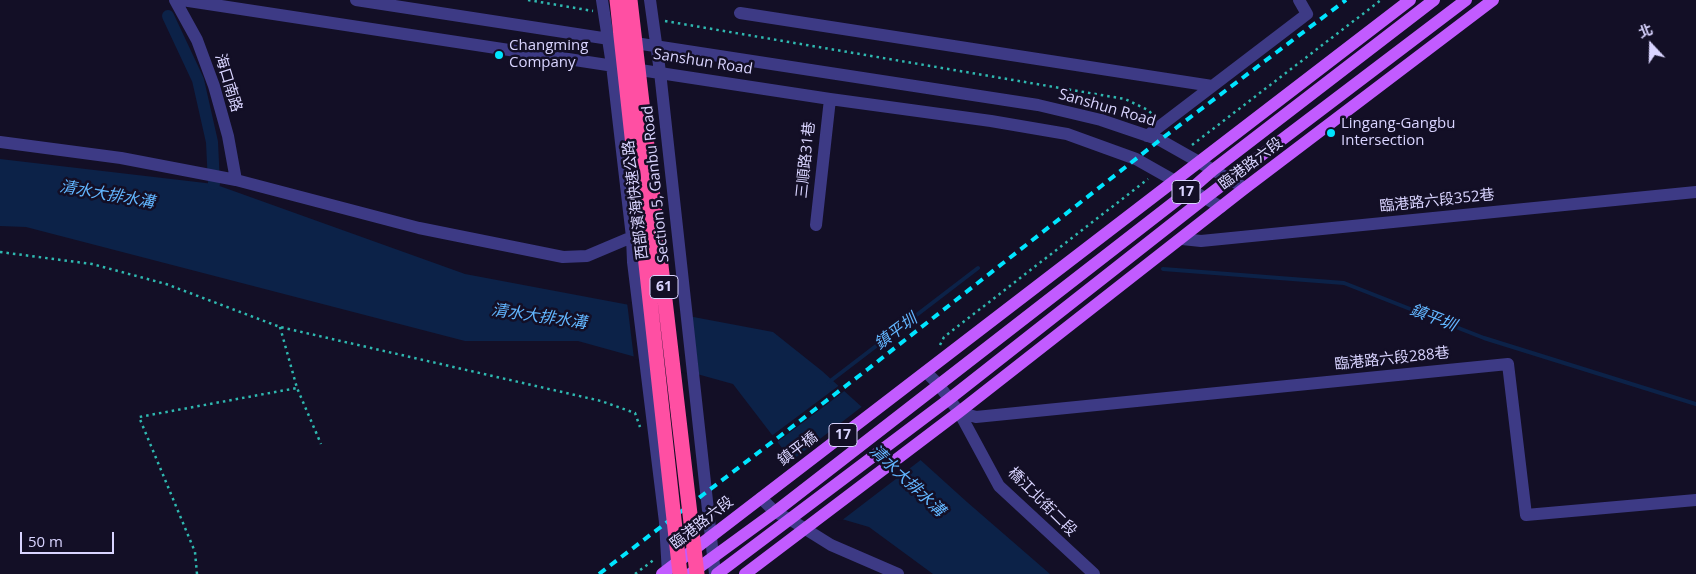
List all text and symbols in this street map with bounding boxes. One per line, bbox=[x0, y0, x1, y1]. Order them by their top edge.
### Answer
text: 北 bbox=[1636, 19, 1655, 42]
north arrow bbox=[1626, 20, 1676, 70]
place label: Changming Company bbox=[509, 37, 588, 72]
street label: Sanshun Road bbox=[652, 45, 754, 79]
marker: Changming Company bbox=[493, 49, 505, 61]
street label: 海口南路 bbox=[211, 52, 245, 114]
street label: Sanshun Road bbox=[1056, 86, 1158, 130]
street label: Section 5, Ganbu Road bbox=[639, 105, 673, 263]
place label: Lingang-Gangbu Intersection bbox=[1341, 115, 1455, 150]
street label: 三順路31巷 bbox=[793, 121, 819, 199]
marker: Lingang-Gangbu Intersection bbox=[1325, 127, 1337, 139]
street label: 臨港路六段 bbox=[1216, 134, 1286, 194]
street label: 西部濱海快速公路 bbox=[620, 139, 652, 261]
water label: 清水大排水溝 bbox=[58, 177, 156, 213]
road number: 17 bbox=[1172, 180, 1200, 203]
street label: 臨港路六段352巷 bbox=[1379, 186, 1495, 216]
road number: 61 bbox=[650, 276, 678, 298]
water label: 鎮平圳 bbox=[1407, 300, 1459, 336]
water label: 清水大排水溝 bbox=[490, 301, 588, 333]
water label: 鎮平圳 bbox=[871, 310, 921, 354]
street label: 臨港路六段288巷 bbox=[1334, 344, 1450, 374]
road number: 17 bbox=[829, 424, 857, 446]
street label: 鎮平橋 bbox=[775, 428, 821, 470]
water label: 清水大排水溝 bbox=[865, 441, 949, 521]
street label: 橋江北街二段 bbox=[1004, 464, 1080, 540]
street label: 臨港路六段 bbox=[667, 493, 737, 553]
scale bar bbox=[22, 522, 116, 554]
text: 50 m bbox=[28, 531, 63, 551]

